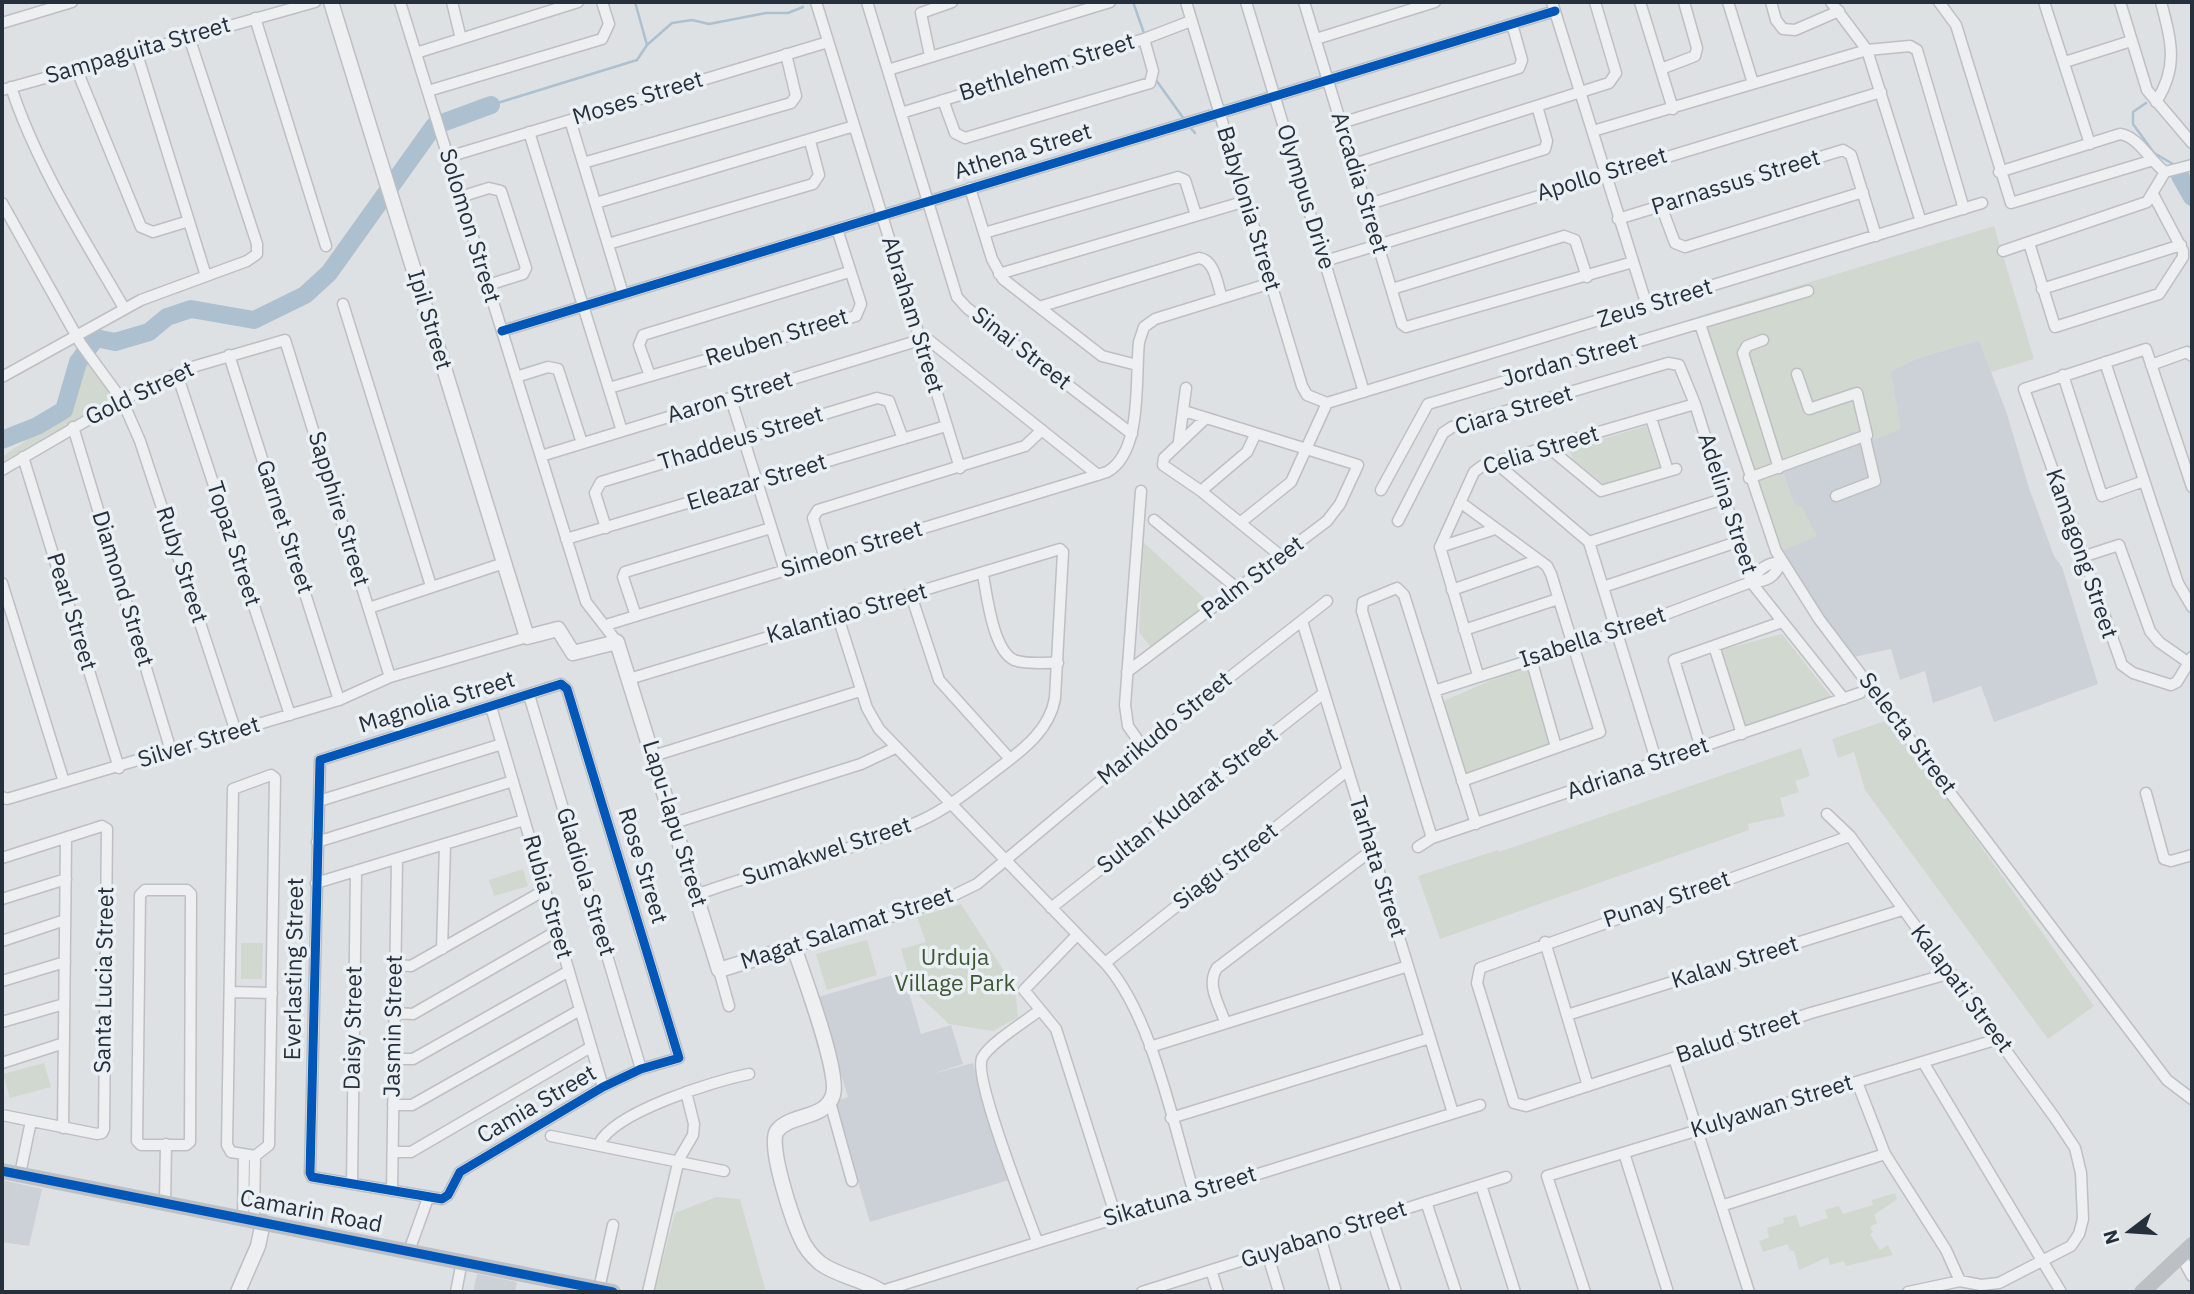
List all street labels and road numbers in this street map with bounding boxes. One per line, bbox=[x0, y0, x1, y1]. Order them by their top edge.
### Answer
street label: Sampaguita Street bbox=[42, 11, 234, 91]
street label: Bethlehem Street bbox=[956, 28, 1138, 108]
street label: Moses Street bbox=[569, 66, 707, 132]
street label: Arcadia Street bbox=[1324, 109, 1394, 257]
street label: Athena Street bbox=[951, 118, 1095, 186]
street label: Olympus Drive bbox=[1270, 121, 1340, 273]
street label: Babylonia Street bbox=[1210, 123, 1286, 295]
street label: Apollo Street bbox=[1534, 142, 1670, 208]
street label: Parnassus Street bbox=[1648, 144, 1824, 222]
street label: Solomon Street bbox=[432, 145, 506, 307]
street label: Abraham Street bbox=[875, 233, 949, 397]
street label: Ipil Street bbox=[401, 267, 457, 373]
street label: Zeus Street bbox=[1594, 273, 1716, 335]
street label: Sinai Street bbox=[966, 302, 1076, 396]
street label: Reuben Street bbox=[702, 303, 852, 373]
street label: Jordan Street bbox=[1499, 328, 1641, 394]
street label: Gold Street bbox=[81, 356, 199, 432]
street label: Aaron Street bbox=[664, 366, 796, 430]
street label: Ciara Street bbox=[1452, 380, 1576, 442]
street label: Thaddeus Street bbox=[655, 401, 827, 477]
street label: Celia Street bbox=[1480, 420, 1602, 482]
street label: Sapphire Street bbox=[301, 428, 375, 590]
street label: Adelina Street bbox=[1691, 430, 1763, 578]
street label: Eleazar Street bbox=[684, 449, 830, 517]
street label: Garnet Street bbox=[249, 457, 319, 597]
street label: Kamagong Street bbox=[2039, 466, 2123, 642]
street label: Topaz Street bbox=[200, 478, 266, 610]
street label: Ruby Street bbox=[149, 503, 213, 627]
street label: Diamond Street bbox=[85, 508, 159, 670]
street label: Simeon Street bbox=[778, 515, 926, 585]
street label: Palm Street bbox=[1196, 531, 1310, 625]
street label: Pearl Street bbox=[40, 550, 102, 674]
street label: Kalantiao Street bbox=[764, 578, 930, 650]
street label: Isabella Street bbox=[1517, 601, 1669, 675]
street label: Magnolia Street bbox=[356, 666, 518, 740]
street label: Marikudo Street bbox=[1092, 666, 1238, 792]
street label: Selecta Street bbox=[1852, 668, 1962, 800]
street label: Silver Street bbox=[135, 711, 263, 775]
street label: Sultan Kudarat Street bbox=[1092, 722, 1284, 880]
street label: Adriana Street bbox=[1563, 732, 1713, 806]
street label: Lapu-lapu Street bbox=[636, 737, 712, 911]
street label: Tarhata Street bbox=[1342, 793, 1412, 941]
street label: Gladiola Street bbox=[549, 805, 621, 959]
street label: Rose Street bbox=[611, 805, 673, 927]
street label: Sumakwel Street bbox=[739, 812, 915, 892]
street label: Siagu Street bbox=[1168, 818, 1284, 916]
street label: Rubia Street bbox=[516, 832, 578, 962]
street label: Punay Street bbox=[1600, 865, 1734, 935]
street label: Everlasting Street bbox=[280, 877, 310, 1061]
street label: Magat Salamat Street bbox=[737, 882, 957, 976]
street label: Santa Lucia Street bbox=[90, 886, 120, 1074]
street label: Kalapati Street bbox=[1904, 920, 2018, 1058]
street label: Kalaw Street bbox=[1668, 931, 1802, 995]
street label: Jasmin Street bbox=[379, 954, 409, 1098]
street label: Daisy Street bbox=[339, 966, 369, 1090]
street label: Balud Street bbox=[1673, 1004, 1803, 1070]
street label: Camia Street bbox=[472, 1060, 602, 1150]
street label: Kulyawan Street bbox=[1688, 1069, 1856, 1145]
street label: Sikatuna Street bbox=[1100, 1161, 1260, 1233]
street label: Camarin Road bbox=[237, 1185, 385, 1239]
street label: Guyabano Street bbox=[1238, 1195, 1410, 1275]

